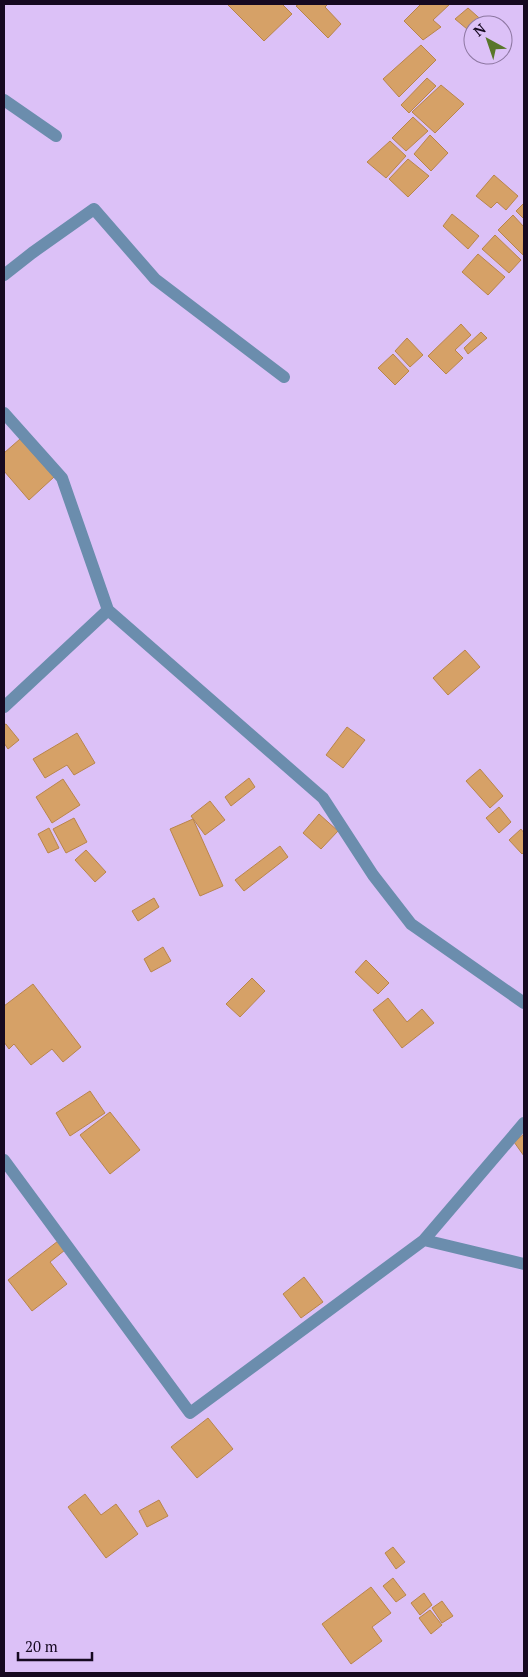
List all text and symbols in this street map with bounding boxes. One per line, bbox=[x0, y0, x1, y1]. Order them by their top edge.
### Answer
north arrow bbox=[463, 15, 513, 65]
text: N bbox=[469, 19, 490, 40]
scale bar bbox=[18, 1630, 91, 1662]
text: 20 m bbox=[25, 1636, 58, 1656]

